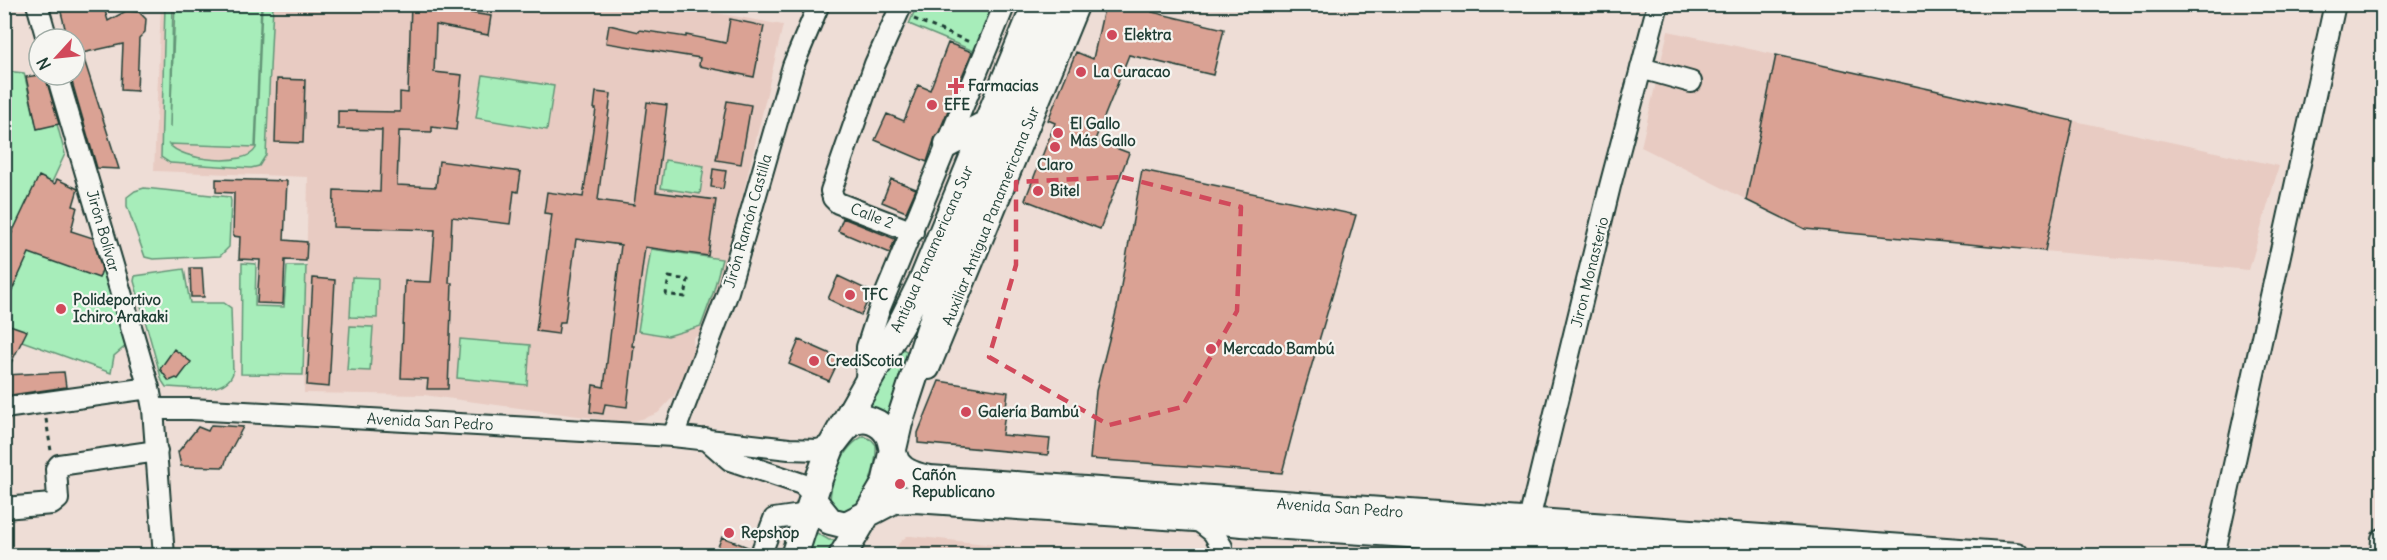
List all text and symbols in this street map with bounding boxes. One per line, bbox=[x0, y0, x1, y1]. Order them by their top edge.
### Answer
place label: Elektra bbox=[1124, 25, 1172, 44]
north arrow bbox=[27, 27, 87, 87]
marker: Elektra bbox=[1105, 28, 1119, 42]
text: N bbox=[32, 54, 55, 73]
place label: La Curacao bbox=[1093, 62, 1171, 81]
marker: La Curacao bbox=[1074, 65, 1088, 79]
place label: Farmacias bbox=[968, 76, 1039, 95]
marker: Farmacias bbox=[949, 79, 963, 93]
place label: EFE bbox=[944, 95, 970, 114]
marker: EFE bbox=[925, 98, 939, 112]
street label: Auxiliar Antigua Panamericana Sur bbox=[938, 103, 1043, 328]
place label: El Gallo Más Gallo bbox=[1070, 114, 1136, 150]
marker: El Gallo Más Gallo bbox=[1051, 126, 1065, 140]
marker: Claro bbox=[1048, 140, 1062, 154]
street label: Jirón Ramón Castilla bbox=[719, 151, 776, 290]
place label: Claro bbox=[1037, 155, 1074, 174]
street label: Antigua Panamericana Sur bbox=[886, 162, 977, 335]
place label: Bitel bbox=[1050, 181, 1080, 200]
marker: Bitel bbox=[1031, 184, 1045, 198]
street label: Jirón Bolívar bbox=[83, 188, 124, 274]
street label: Calle 2 bbox=[848, 199, 897, 232]
street label: Jiron Monasterio bbox=[1567, 215, 1612, 329]
place label: TFC bbox=[862, 285, 888, 304]
marker: TFC bbox=[843, 288, 857, 302]
place label: Polideportivo Ichiro Arakaki bbox=[73, 290, 168, 326]
marker: Polideportivo Ichiro Arakaki bbox=[54, 302, 68, 316]
place label: Mercado Bambú bbox=[1223, 339, 1335, 358]
marker: Mercado Bambú bbox=[1204, 342, 1218, 356]
place label: CrediScotia bbox=[826, 351, 903, 370]
marker: CrediScotia bbox=[807, 354, 821, 368]
place label: Galería Bambú bbox=[978, 402, 1079, 421]
marker: Galería Bambú bbox=[959, 405, 973, 419]
street label: Avenida San Pedro bbox=[366, 409, 494, 434]
place label: Cañón Republicano bbox=[912, 465, 995, 502]
marker: Cañón Republicano bbox=[893, 477, 907, 491]
street label: Avenida San Pedro bbox=[1276, 494, 1404, 521]
place label: Repshop bbox=[741, 523, 800, 543]
marker: Repshop bbox=[722, 526, 736, 540]

